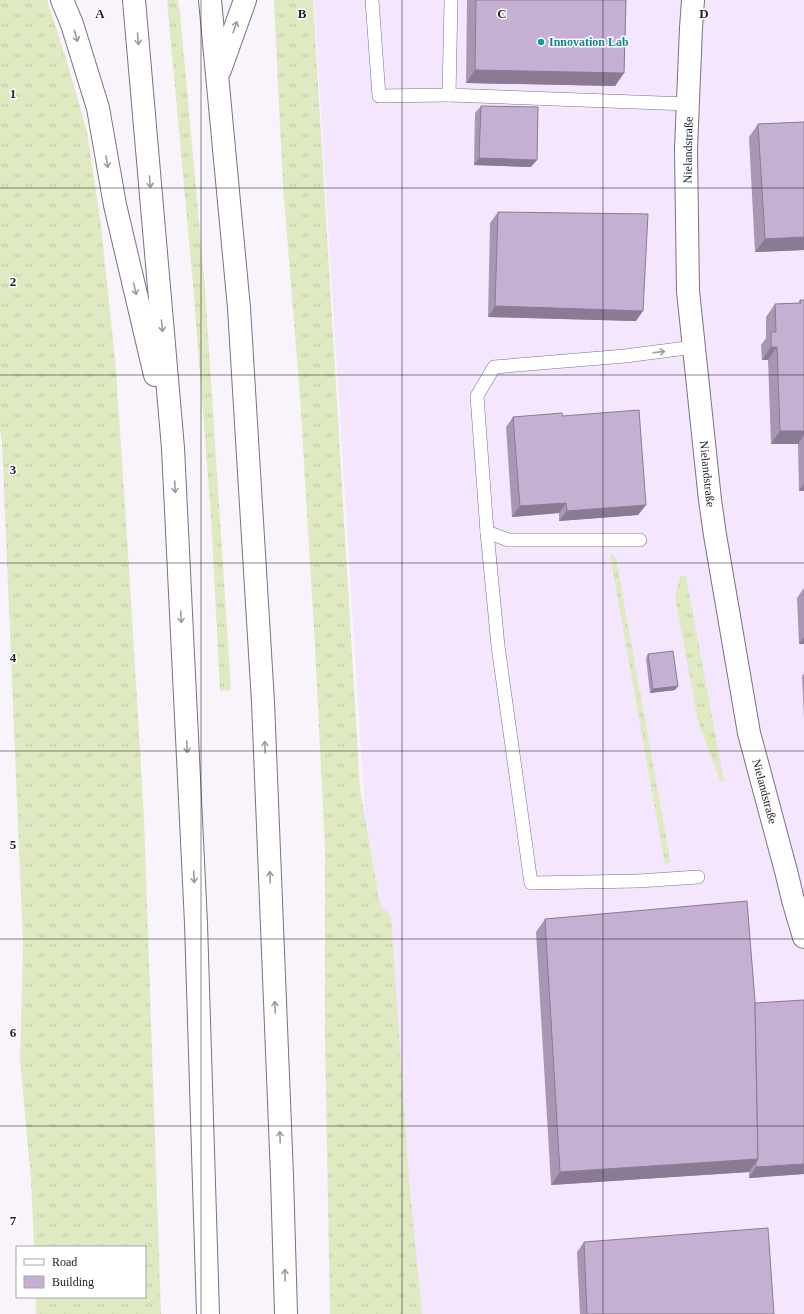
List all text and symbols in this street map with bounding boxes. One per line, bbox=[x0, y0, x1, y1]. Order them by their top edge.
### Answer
text: A bbox=[95, 6, 105, 21]
text: B bbox=[298, 6, 307, 21]
text: C bbox=[497, 6, 507, 21]
text: D bbox=[699, 6, 709, 21]
one-way arrow bbox=[232, 21, 239, 34]
one-way arrow bbox=[73, 29, 80, 42]
one-way arrow bbox=[134, 32, 141, 45]
place label: Innovation Lab bbox=[549, 35, 629, 49]
marker: Innovation Lab bbox=[536, 37, 546, 47]
text: 1 bbox=[10, 86, 16, 101]
street label: Nielandstraße bbox=[680, 117, 696, 183]
one-way arrow bbox=[104, 155, 112, 168]
one-way arrow bbox=[146, 175, 153, 188]
text: 2 bbox=[10, 274, 16, 289]
one-way arrow bbox=[131, 282, 139, 295]
one-way arrow bbox=[158, 319, 166, 332]
one-way arrow bbox=[652, 348, 665, 355]
street label: Nielandstraße bbox=[697, 440, 718, 508]
text: 3 bbox=[10, 462, 17, 477]
one-way arrow bbox=[171, 480, 178, 493]
one-way arrow bbox=[177, 610, 185, 623]
text: 4 bbox=[10, 650, 17, 665]
one-way arrow bbox=[184, 740, 191, 753]
one-way arrow bbox=[261, 741, 269, 754]
street label: Nielandstraße bbox=[749, 757, 780, 825]
text: 5 bbox=[10, 837, 17, 852]
one-way arrow bbox=[190, 870, 198, 883]
one-way arrow bbox=[267, 871, 274, 884]
one-way arrow bbox=[272, 1001, 279, 1014]
text: 6 bbox=[10, 1025, 17, 1040]
one-way arrow bbox=[277, 1131, 284, 1144]
text: 7 bbox=[10, 1213, 17, 1228]
legend bbox=[16, 1246, 146, 1298]
text: Road bbox=[52, 1255, 77, 1269]
one-way arrow bbox=[281, 1269, 288, 1282]
text: Building bbox=[52, 1275, 94, 1289]

